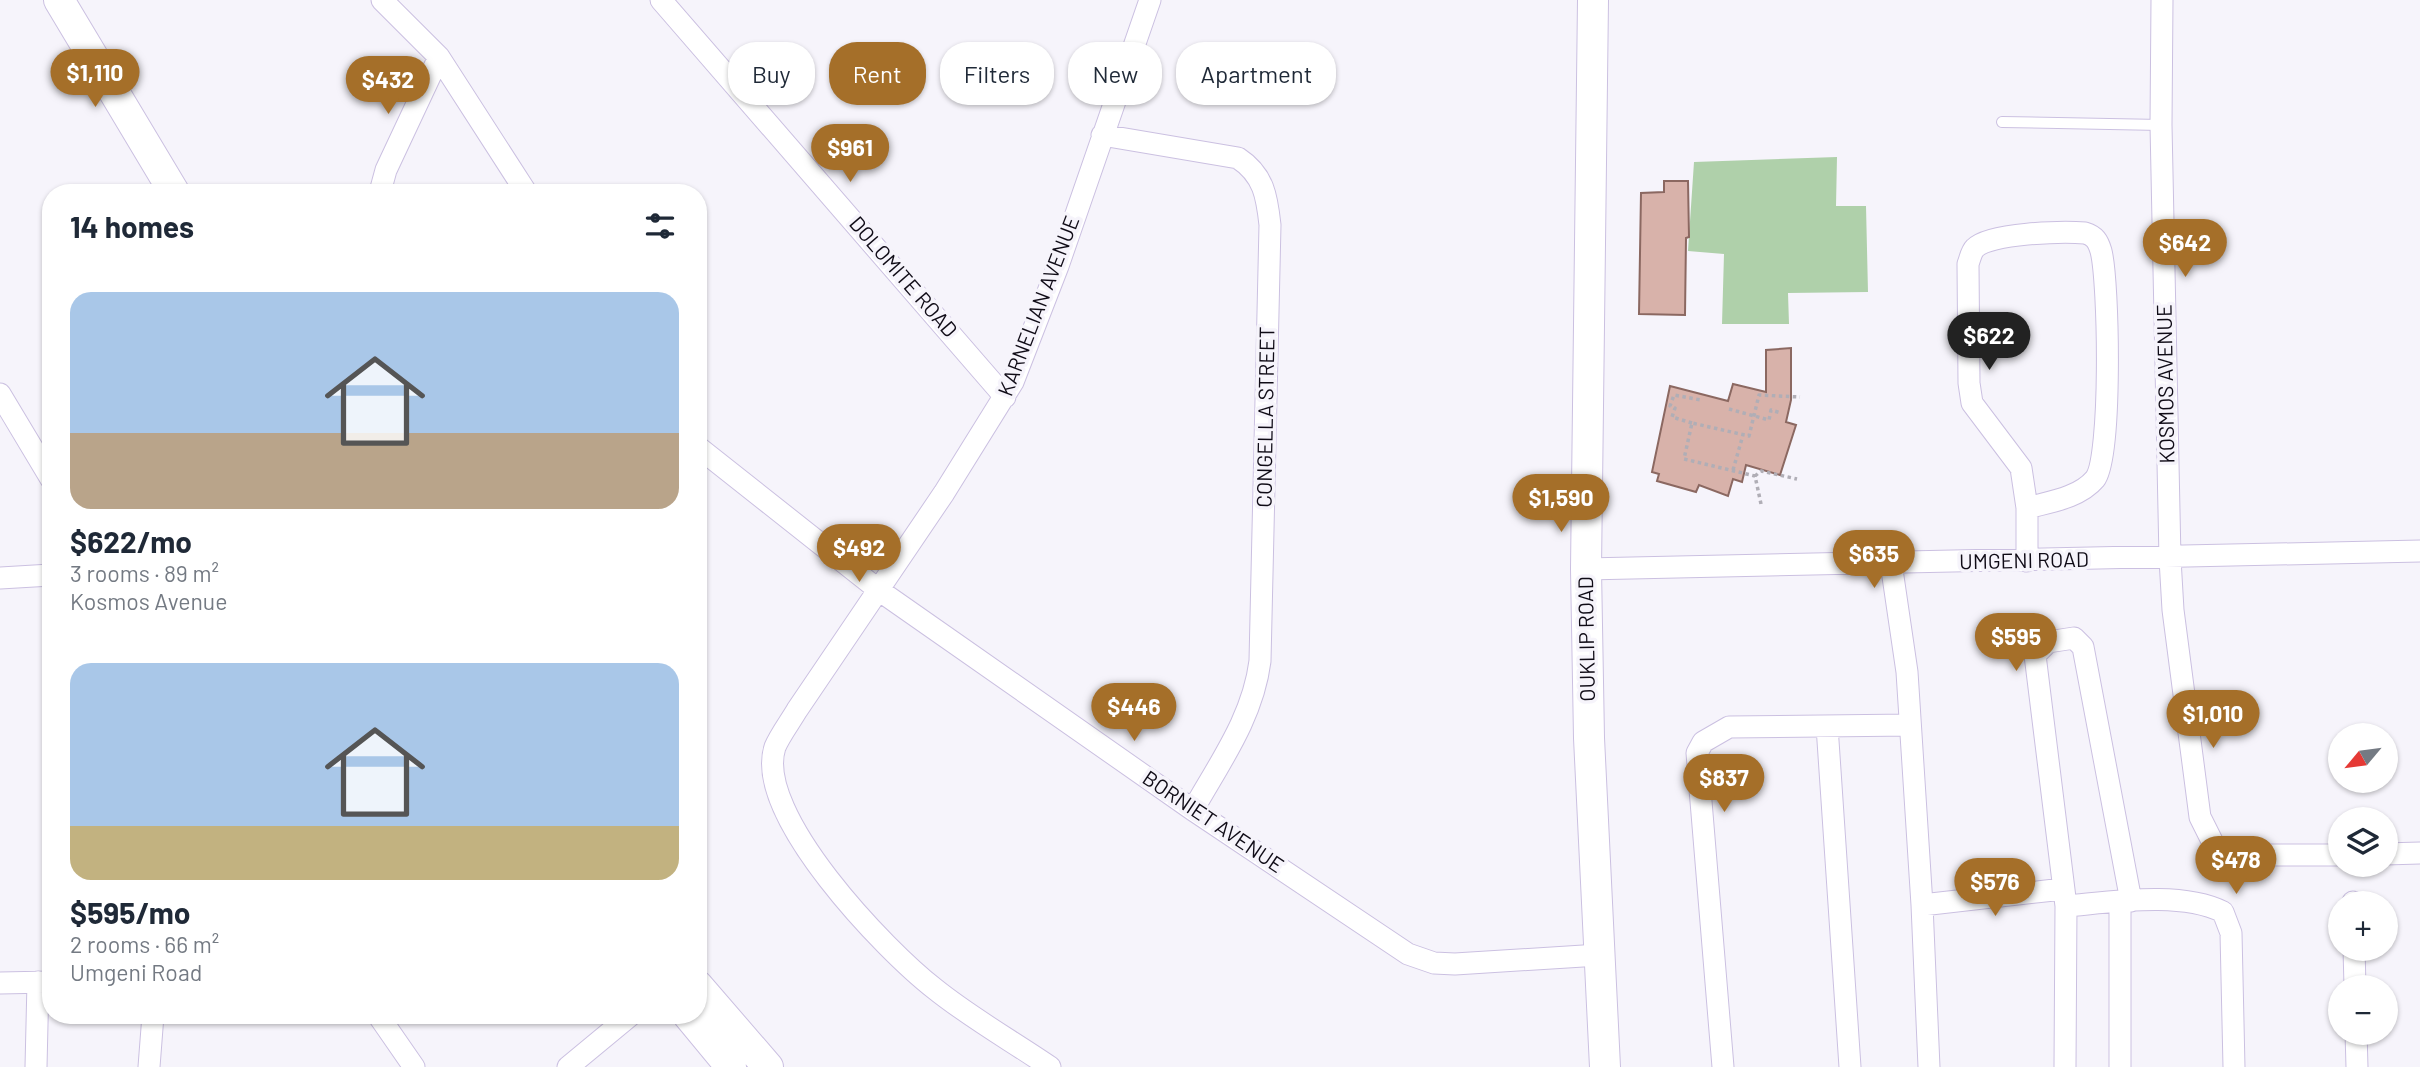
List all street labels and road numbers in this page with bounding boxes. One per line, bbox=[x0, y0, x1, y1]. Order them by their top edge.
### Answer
street label: DOLOMITE ROAD bbox=[845, 211, 963, 342]
street label: KARNELIAN AVENUE bbox=[992, 212, 1084, 399]
street label: KOSMOS AVENUE bbox=[2151, 304, 2178, 464]
street label: CONGELLA STREET bbox=[1250, 326, 1279, 508]
street label: UMGENI ROAD bbox=[1959, 546, 2089, 573]
street label: OUKLIP ROAD bbox=[1572, 576, 1599, 702]
street label: BORNIET AVENUE bbox=[1139, 764, 1289, 877]

